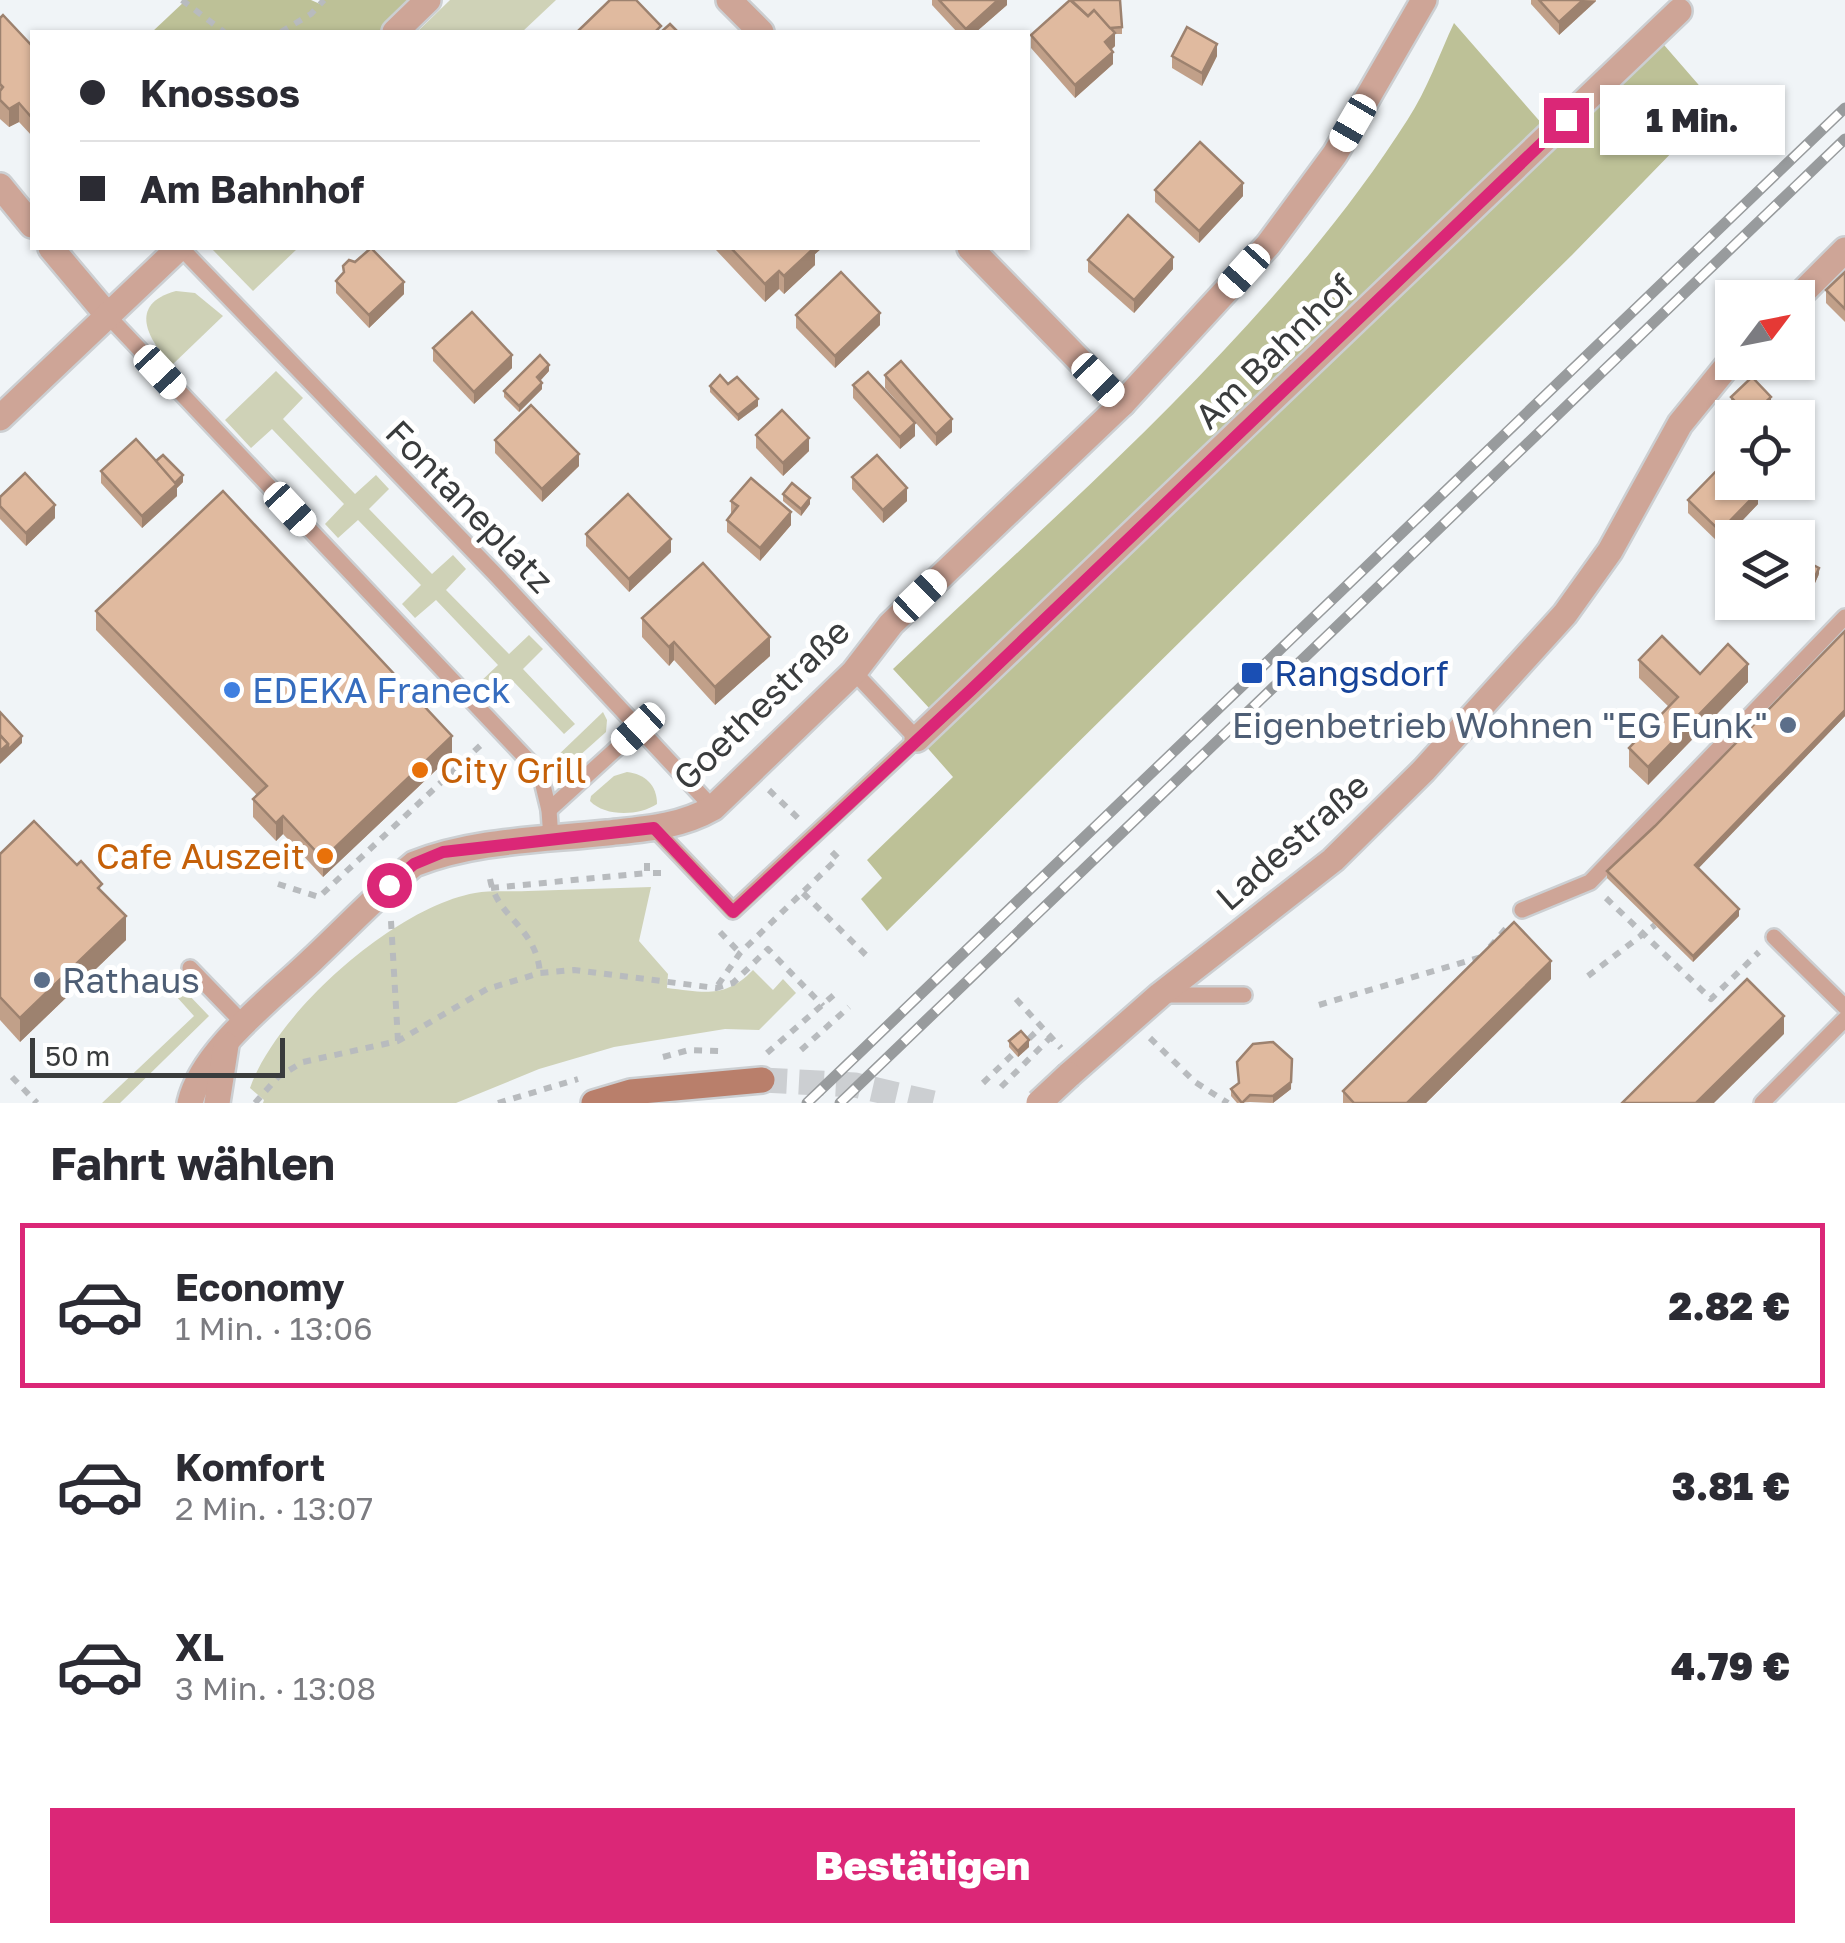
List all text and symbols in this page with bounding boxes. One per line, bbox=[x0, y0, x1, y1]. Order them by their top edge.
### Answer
text: Knossos bbox=[140, 70, 300, 115]
callout: 1 Min. bbox=[1601, 85, 1786, 155]
car bbox=[1325, 90, 1381, 156]
route end bbox=[1544, 98, 1589, 143]
text: 1 Min. bbox=[1646, 101, 1739, 139]
text: Am Bahnhof bbox=[140, 166, 364, 211]
car bbox=[1213, 239, 1275, 303]
street label: Am Bahnhof bbox=[1186, 265, 1362, 437]
north arrow bbox=[1715, 280, 1815, 380]
map controls bbox=[1715, 280, 1815, 620]
car bbox=[129, 340, 191, 404]
car bbox=[1066, 348, 1130, 412]
button: locate bbox=[1715, 400, 1815, 500]
street label: Fontaneplatz bbox=[377, 411, 563, 601]
car bbox=[259, 477, 321, 541]
button: layers bbox=[1715, 520, 1815, 620]
car bbox=[888, 564, 952, 628]
street label: Goethestraße bbox=[664, 610, 858, 798]
place label: Rangsdorf bbox=[1274, 652, 1449, 694]
marker: Rangsdorf bbox=[1239, 660, 1265, 686]
place label: EDEKA Franeck bbox=[252, 669, 511, 711]
marker: EDEKA Franeck bbox=[221, 679, 243, 701]
car bbox=[606, 698, 670, 760]
place label: Eigenbetrieb Wohnen "EG Funk" bbox=[1232, 704, 1768, 746]
marker: Eigenbetrieb Wohnen "EG Funk" bbox=[1777, 714, 1799, 736]
place label: City Grill bbox=[440, 749, 586, 791]
marker: City Grill bbox=[409, 759, 431, 781]
street label: Ladestraße bbox=[1207, 763, 1377, 919]
place label: Cafe Auszeit bbox=[96, 835, 305, 877]
marker: Cafe Auszeit bbox=[314, 845, 336, 867]
route start bbox=[367, 863, 412, 908]
place label: Rathaus bbox=[62, 959, 200, 1001]
marker: Rathaus bbox=[31, 969, 53, 991]
scale bar bbox=[30, 1033, 285, 1078]
text: 50 m bbox=[45, 1039, 110, 1072]
text: Fahrt wählen bbox=[50, 1136, 335, 1190]
icon: car bbox=[55, 1261, 145, 1351]
text: Economy bbox=[175, 1264, 344, 1309]
text: 2.82 € bbox=[1669, 1283, 1790, 1328]
text: 1 Min. · 13:06 bbox=[175, 1309, 373, 1347]
icon: car bbox=[55, 1441, 145, 1531]
text: Komfort bbox=[175, 1444, 325, 1489]
text: 3.81 € bbox=[1672, 1463, 1790, 1508]
text: 2 Min. · 13:07 bbox=[175, 1489, 373, 1527]
icon: car bbox=[55, 1621, 145, 1711]
text: XL bbox=[175, 1624, 224, 1669]
text: 4.79 € bbox=[1671, 1643, 1790, 1688]
text: 3 Min. · 13:08 bbox=[175, 1669, 376, 1707]
button: Bestätigen bbox=[50, 1808, 1795, 1923]

